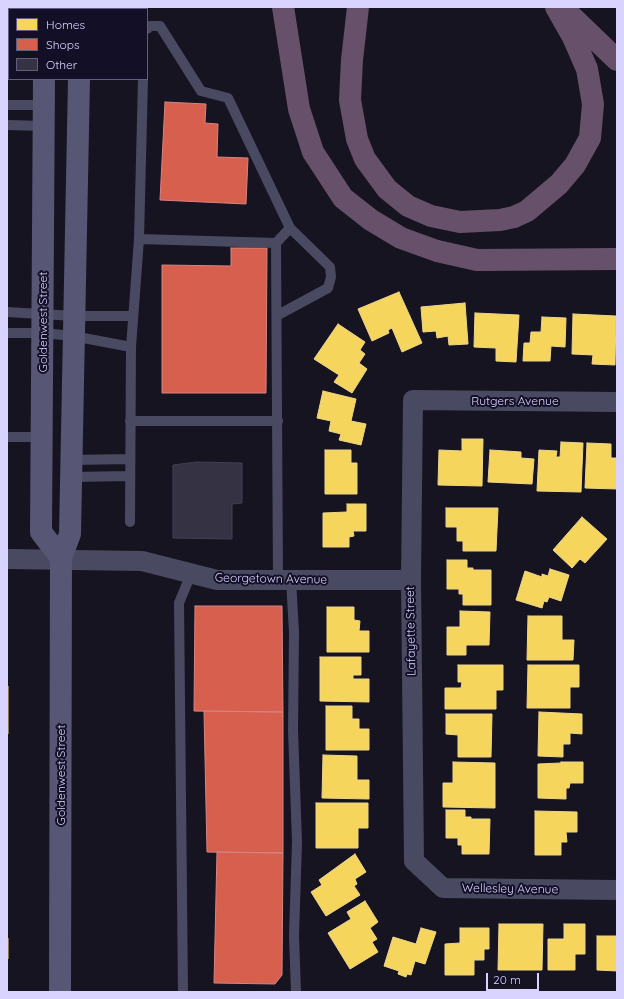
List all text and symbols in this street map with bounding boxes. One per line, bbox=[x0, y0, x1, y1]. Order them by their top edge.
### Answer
legend bbox=[8, 8, 148, 80]
text: Homes bbox=[46, 17, 85, 32]
text: Shops bbox=[46, 37, 80, 52]
text: Other bbox=[46, 57, 77, 72]
street label: Goldenwest Street bbox=[36, 272, 50, 372]
street label: Rutgers Avenue bbox=[471, 394, 559, 408]
street label: Georgetown Avenue bbox=[215, 571, 327, 587]
street label: Lafayette Street bbox=[403, 586, 419, 676]
street label: Goldenwest Street bbox=[54, 725, 68, 825]
street label: Wellesley Avenue bbox=[462, 881, 558, 897]
scale bar bbox=[488, 965, 541, 991]
text: 20 m bbox=[493, 972, 521, 987]

